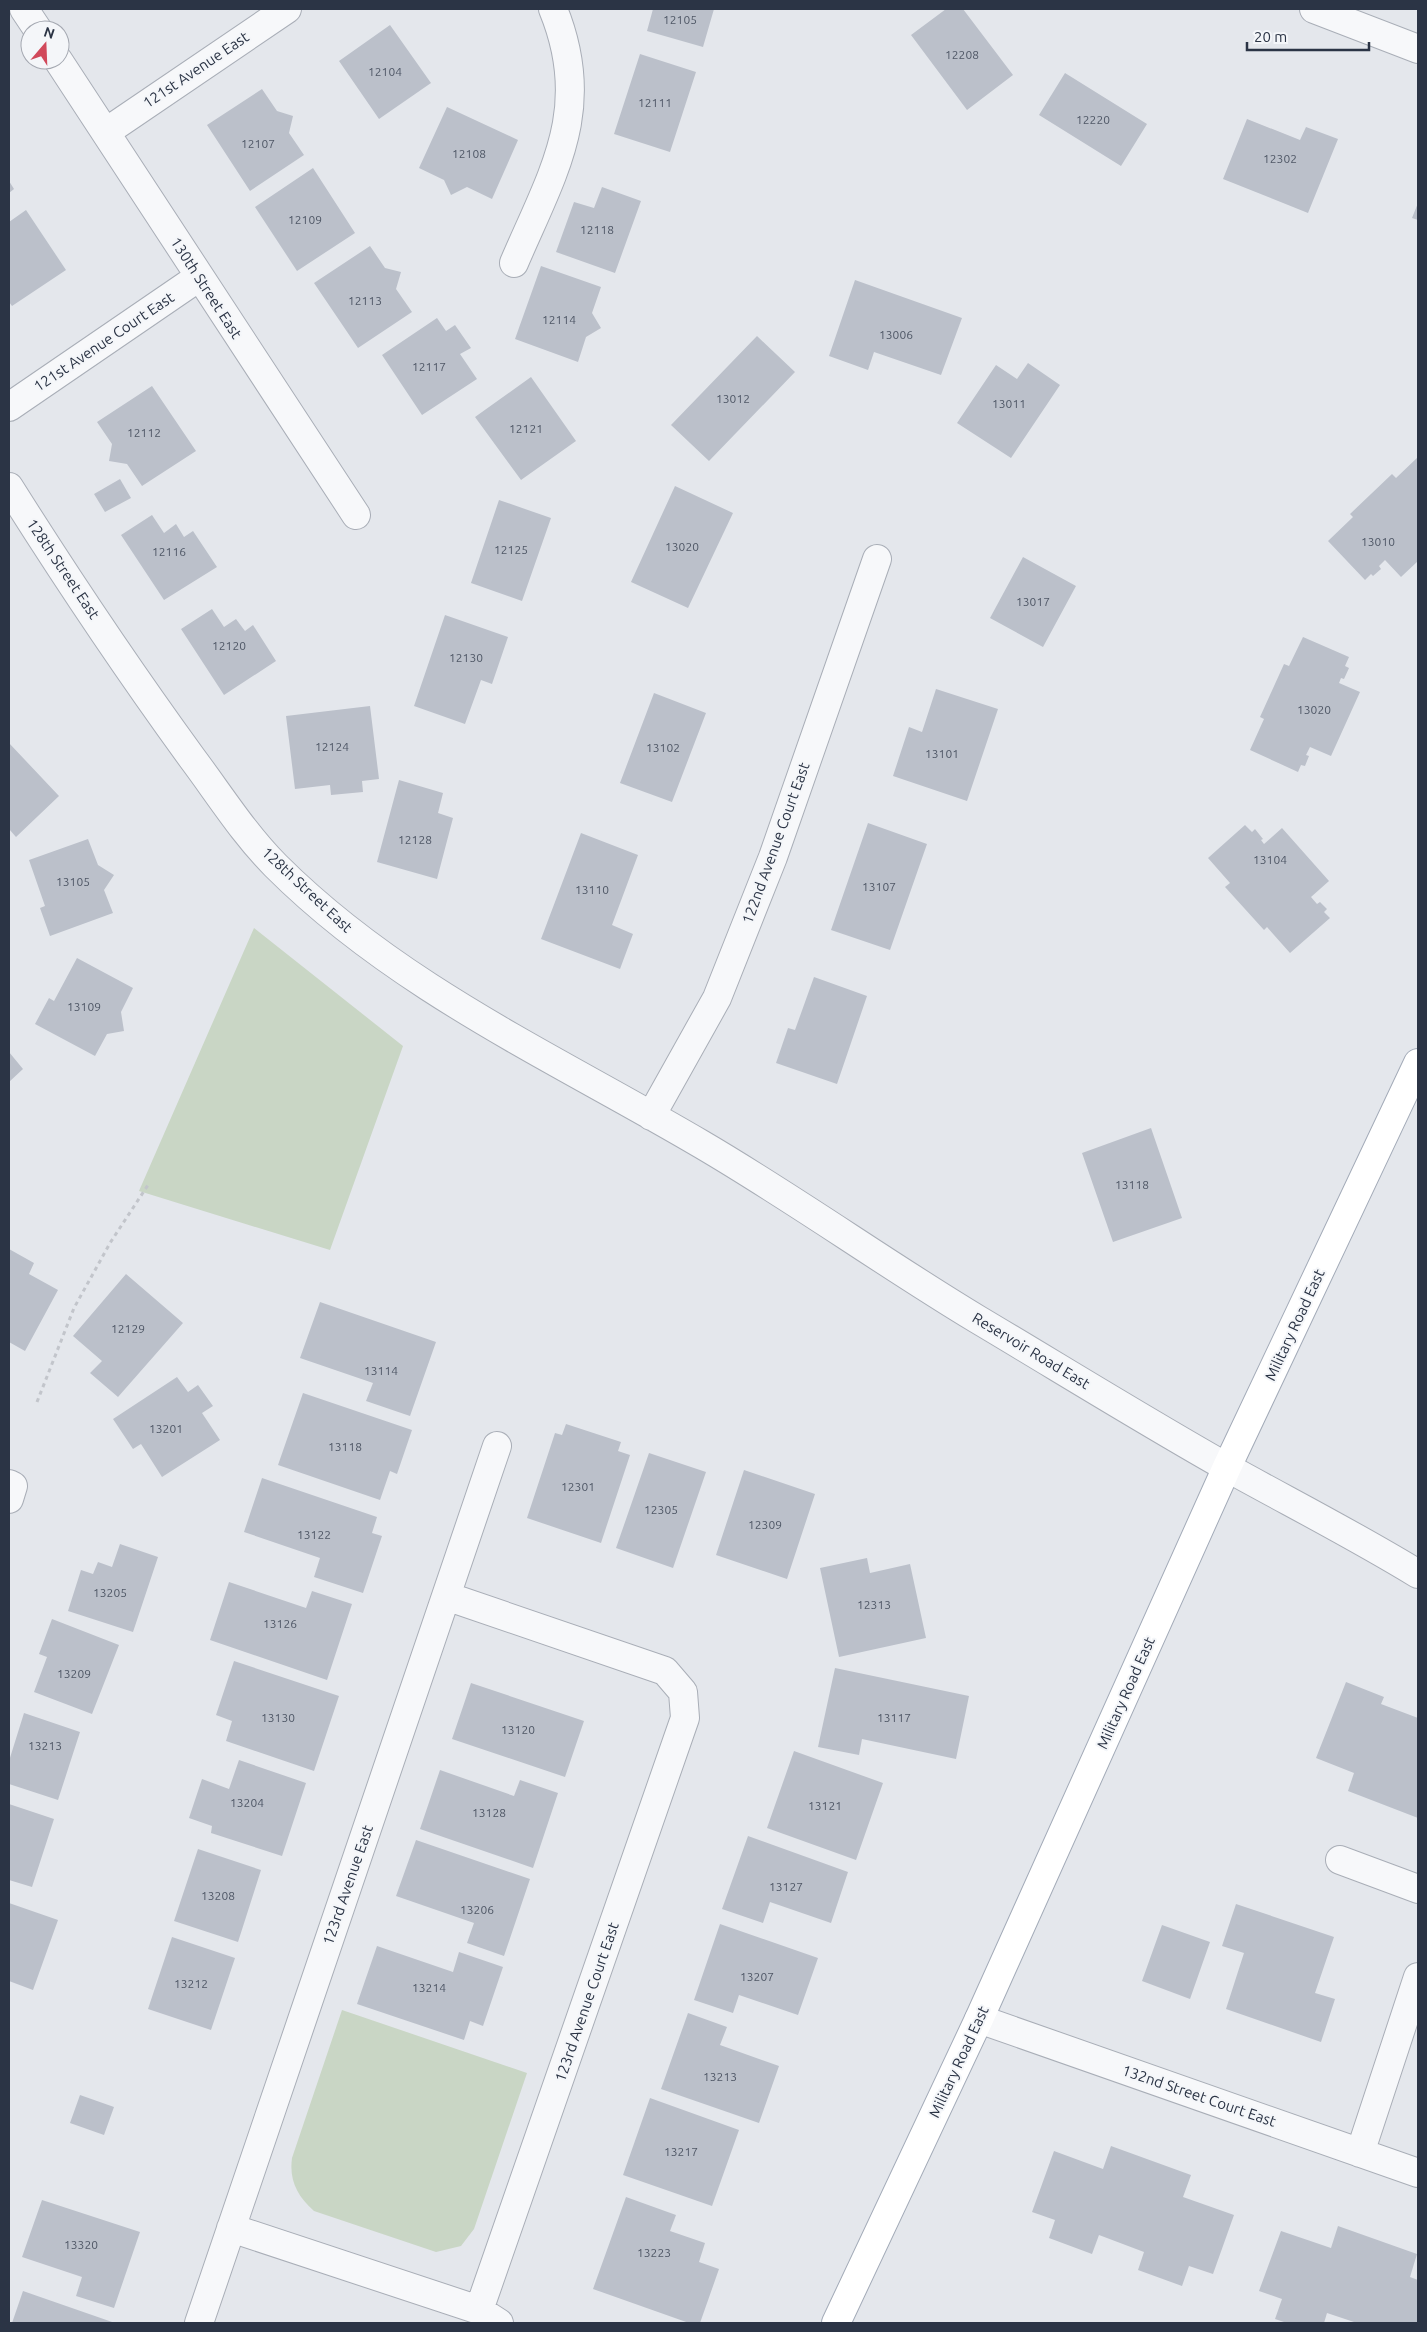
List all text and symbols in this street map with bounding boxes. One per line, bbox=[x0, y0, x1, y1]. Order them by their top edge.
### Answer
house number: 12105 bbox=[663, 13, 697, 26]
north arrow bbox=[20, 20, 70, 70]
scale bar bbox=[1247, 20, 1370, 52]
text: N bbox=[42, 23, 57, 42]
street label: 121st Avenue East bbox=[140, 28, 252, 111]
text: 20 m bbox=[1254, 28, 1287, 45]
house number: 12208 bbox=[945, 48, 979, 61]
house number: 12104 bbox=[368, 65, 402, 78]
house number: 12111 bbox=[638, 96, 672, 109]
house number: 12220 bbox=[1076, 113, 1110, 126]
house number: 12107 bbox=[241, 137, 275, 150]
house number: 12108 bbox=[452, 147, 486, 160]
house number: 12302 bbox=[1263, 152, 1297, 165]
house number: 12109 bbox=[288, 213, 322, 226]
house number: 12118 bbox=[580, 223, 614, 236]
street label: 130th Street East bbox=[167, 234, 245, 342]
street label: 121st Avenue Court East bbox=[30, 288, 177, 395]
house number: 12113 bbox=[348, 294, 382, 307]
house number: 12114 bbox=[542, 313, 576, 326]
house number: 13006 bbox=[879, 328, 913, 341]
house number: 12117 bbox=[412, 360, 446, 373]
house number: 13012 bbox=[716, 392, 750, 405]
house number: 13011 bbox=[992, 397, 1026, 410]
house number: 12121 bbox=[509, 422, 543, 435]
house number: 12112 bbox=[127, 426, 161, 439]
street label: 128th Street East bbox=[24, 515, 103, 622]
house number: 13010 bbox=[1361, 535, 1395, 548]
house number: 13020 bbox=[665, 540, 699, 553]
house number: 12125 bbox=[494, 543, 528, 556]
house number: 12116 bbox=[152, 545, 186, 558]
house number: 13017 bbox=[1016, 595, 1050, 608]
house number: 12120 bbox=[212, 639, 246, 652]
house number: 12130 bbox=[449, 651, 483, 664]
house number: 13020 bbox=[1297, 703, 1331, 716]
house number: 12124 bbox=[315, 740, 349, 753]
house number: 13102 bbox=[646, 741, 680, 754]
house number: 13101 bbox=[925, 747, 959, 760]
street label: 122nd Avenue Court East bbox=[738, 760, 813, 926]
house number: 12128 bbox=[398, 833, 432, 846]
street label: 128th Street East bbox=[259, 843, 356, 936]
house number: 13104 bbox=[1253, 853, 1287, 866]
house number: 13105 bbox=[56, 875, 90, 888]
house number: 13107 bbox=[862, 880, 896, 893]
house number: 13110 bbox=[575, 883, 609, 896]
house number: 13109 bbox=[67, 1000, 101, 1013]
house number: 13118 bbox=[1115, 1178, 1149, 1191]
street label: Military Road East bbox=[1261, 1266, 1328, 1383]
street label: Reservoir Road East bbox=[970, 1309, 1093, 1392]
house number: 12129 bbox=[111, 1322, 145, 1335]
house number: 13114 bbox=[364, 1364, 398, 1377]
house number: 13201 bbox=[149, 1422, 183, 1435]
house number: 13118 bbox=[328, 1440, 362, 1453]
house number: 12301 bbox=[561, 1480, 595, 1493]
house number: 12305 bbox=[644, 1503, 678, 1516]
house number: 12309 bbox=[748, 1518, 782, 1531]
house number: 13122 bbox=[297, 1528, 331, 1541]
house number: 13205 bbox=[93, 1586, 127, 1599]
house number: 12313 bbox=[857, 1598, 891, 1611]
house number: 13126 bbox=[263, 1617, 297, 1630]
street label: Military Road East bbox=[1093, 1634, 1158, 1752]
house number: 13209 bbox=[57, 1667, 91, 1680]
house number: 13130 bbox=[261, 1711, 295, 1724]
house number: 13117 bbox=[877, 1711, 911, 1724]
house number: 13120 bbox=[501, 1723, 535, 1736]
house number: 13213 bbox=[28, 1739, 62, 1752]
house number: 13204 bbox=[230, 1796, 264, 1809]
house number: 13121 bbox=[808, 1799, 842, 1812]
house number: 13128 bbox=[472, 1806, 506, 1819]
street label: 123rd Avenue East bbox=[319, 1823, 376, 1947]
house number: 13127 bbox=[769, 1880, 803, 1893]
house number: 13208 bbox=[201, 1889, 235, 1902]
house number: 13206 bbox=[460, 1903, 494, 1916]
street label: 123rd Avenue Court East bbox=[551, 1920, 622, 2084]
house number: 13207 bbox=[740, 1970, 774, 1983]
house number: 13212 bbox=[174, 1977, 208, 1990]
house number: 13214 bbox=[412, 1981, 446, 1994]
street label: Military Road East bbox=[925, 2003, 992, 2120]
street label: 132nd Street Court East bbox=[1120, 2061, 1278, 2130]
house number: 13213 bbox=[703, 2070, 737, 2083]
house number: 13217 bbox=[664, 2145, 698, 2158]
house number: 13320 bbox=[64, 2238, 98, 2251]
house number: 13223 bbox=[637, 2246, 671, 2259]

